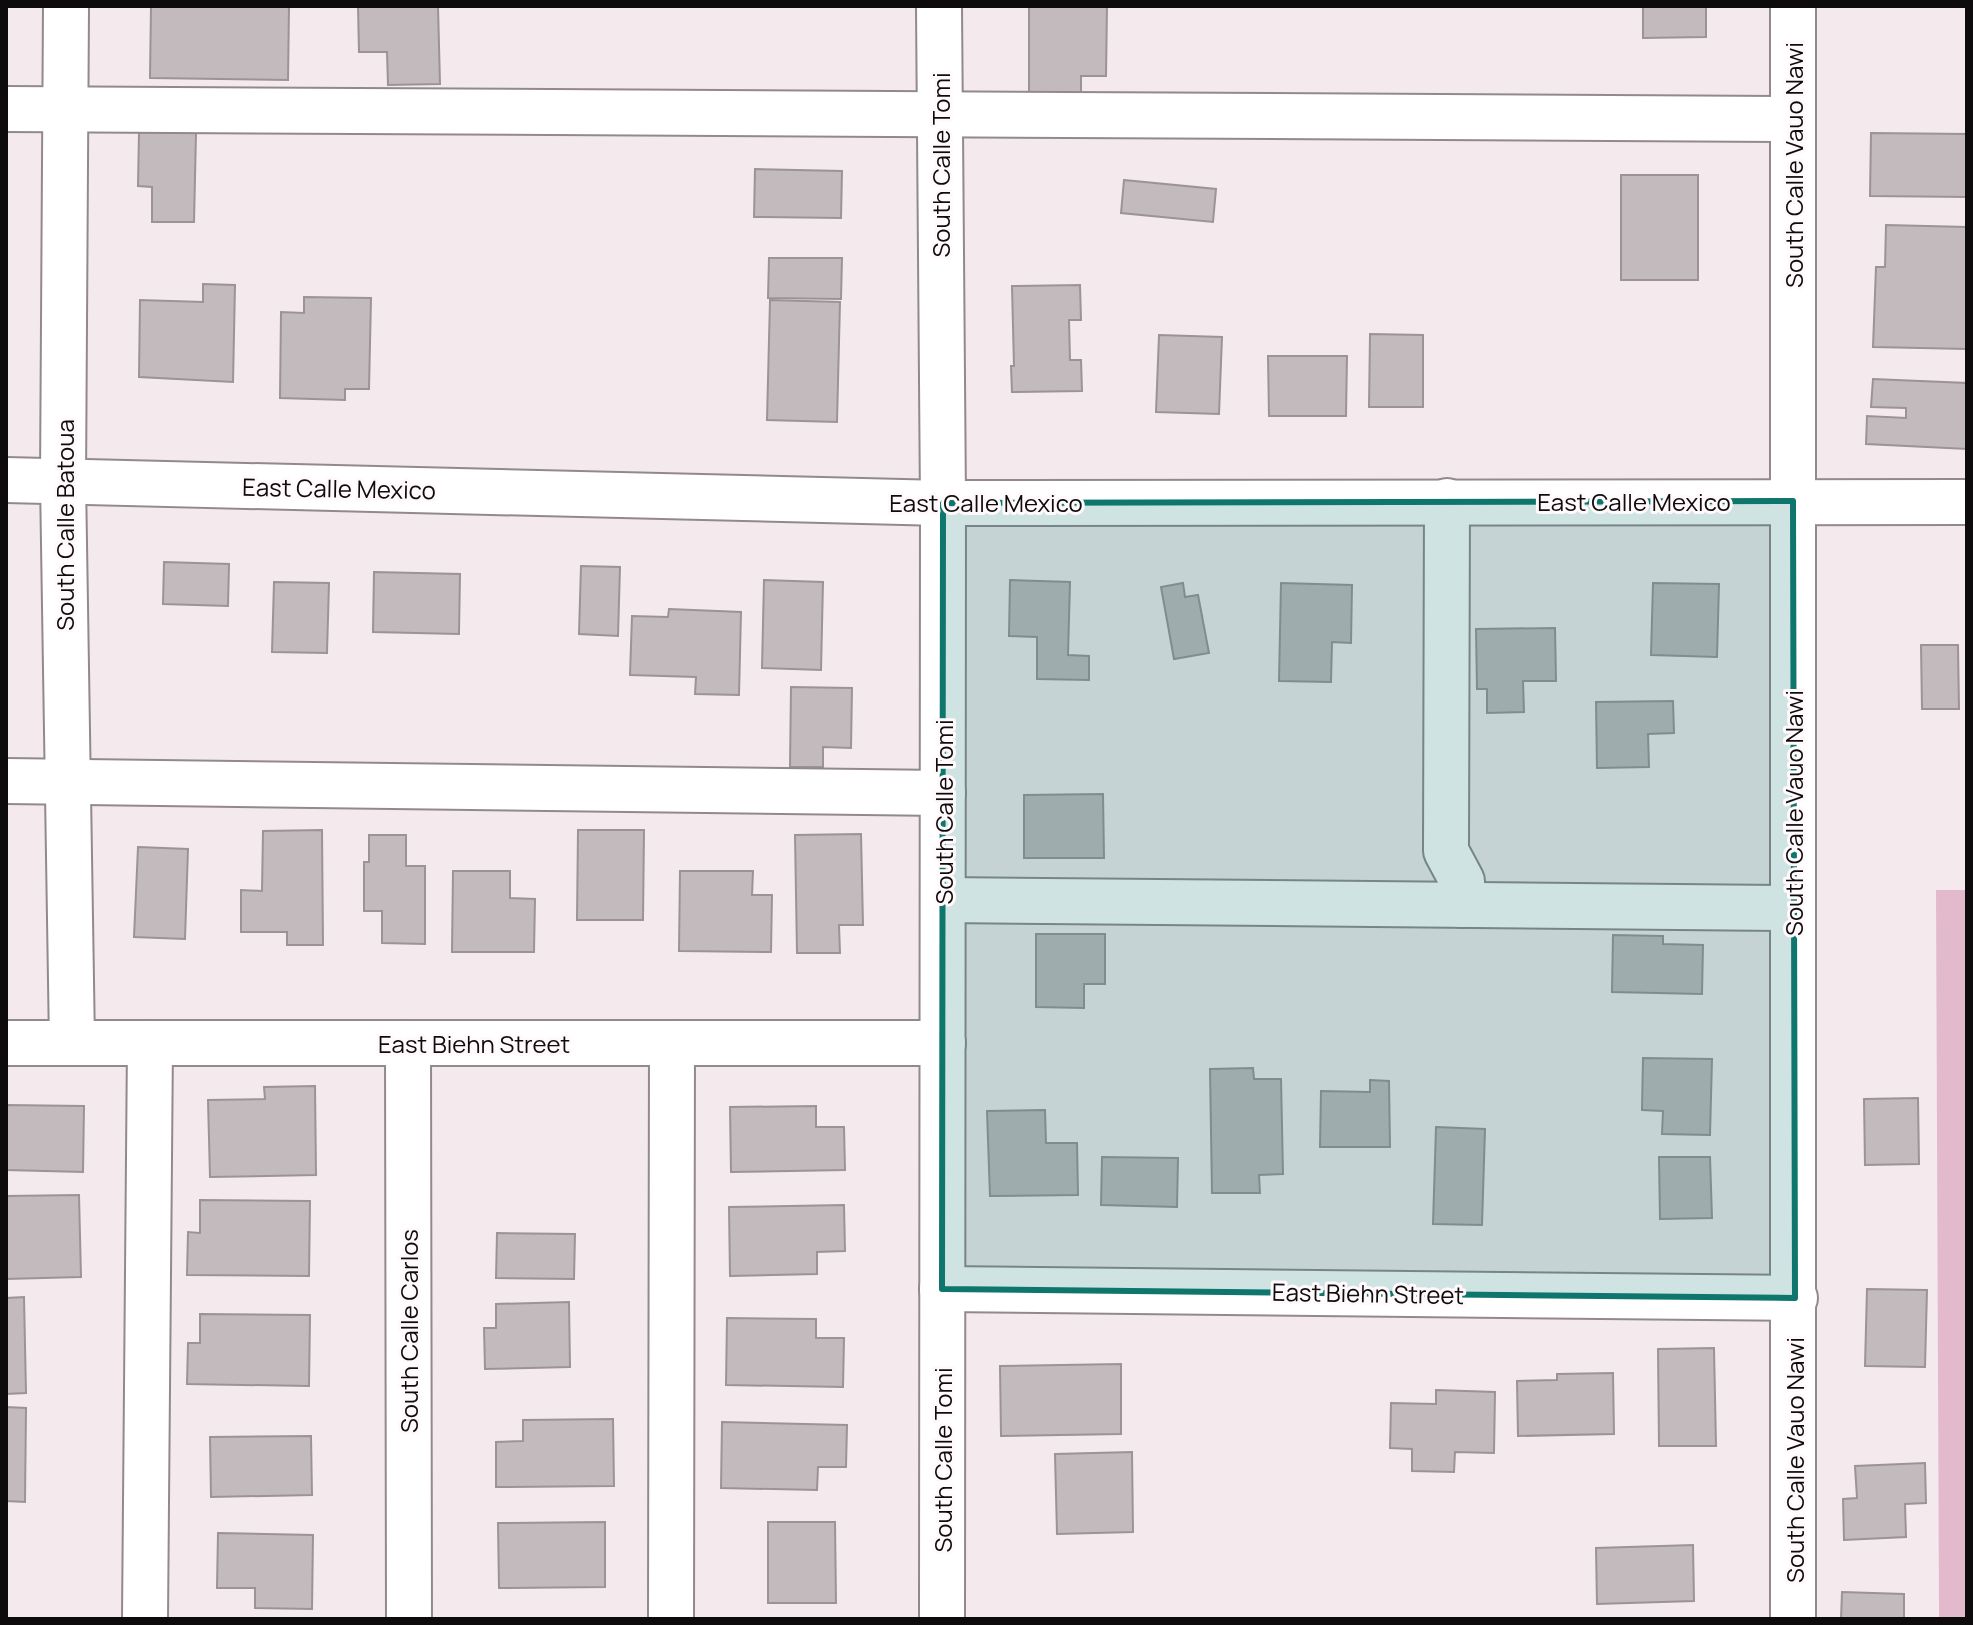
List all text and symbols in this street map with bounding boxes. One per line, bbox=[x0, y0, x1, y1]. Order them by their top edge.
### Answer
street label: South Calle Vauo Nawi bbox=[1777, 42, 1810, 288]
street label: South Calle Tomi bbox=[924, 72, 957, 258]
street label: South Calle Batoua bbox=[48, 419, 81, 631]
street label: East Calle Mexico bbox=[242, 470, 436, 506]
street label: East Calle Mexico bbox=[1537, 485, 1731, 518]
street label: East Calle Mexico bbox=[889, 486, 1083, 519]
street label: South Calle Vauo Nawi bbox=[1777, 690, 1810, 936]
street label: South Calle Tomi bbox=[927, 719, 960, 905]
street label: East Biehn Street bbox=[378, 1027, 570, 1060]
street label: South Calle Carlos bbox=[392, 1229, 425, 1433]
street label: East Biehn Street bbox=[1272, 1275, 1464, 1311]
street label: South Calle Vauo Nawi bbox=[1778, 1337, 1811, 1583]
street label: South Calle Tomi bbox=[926, 1367, 959, 1553]

